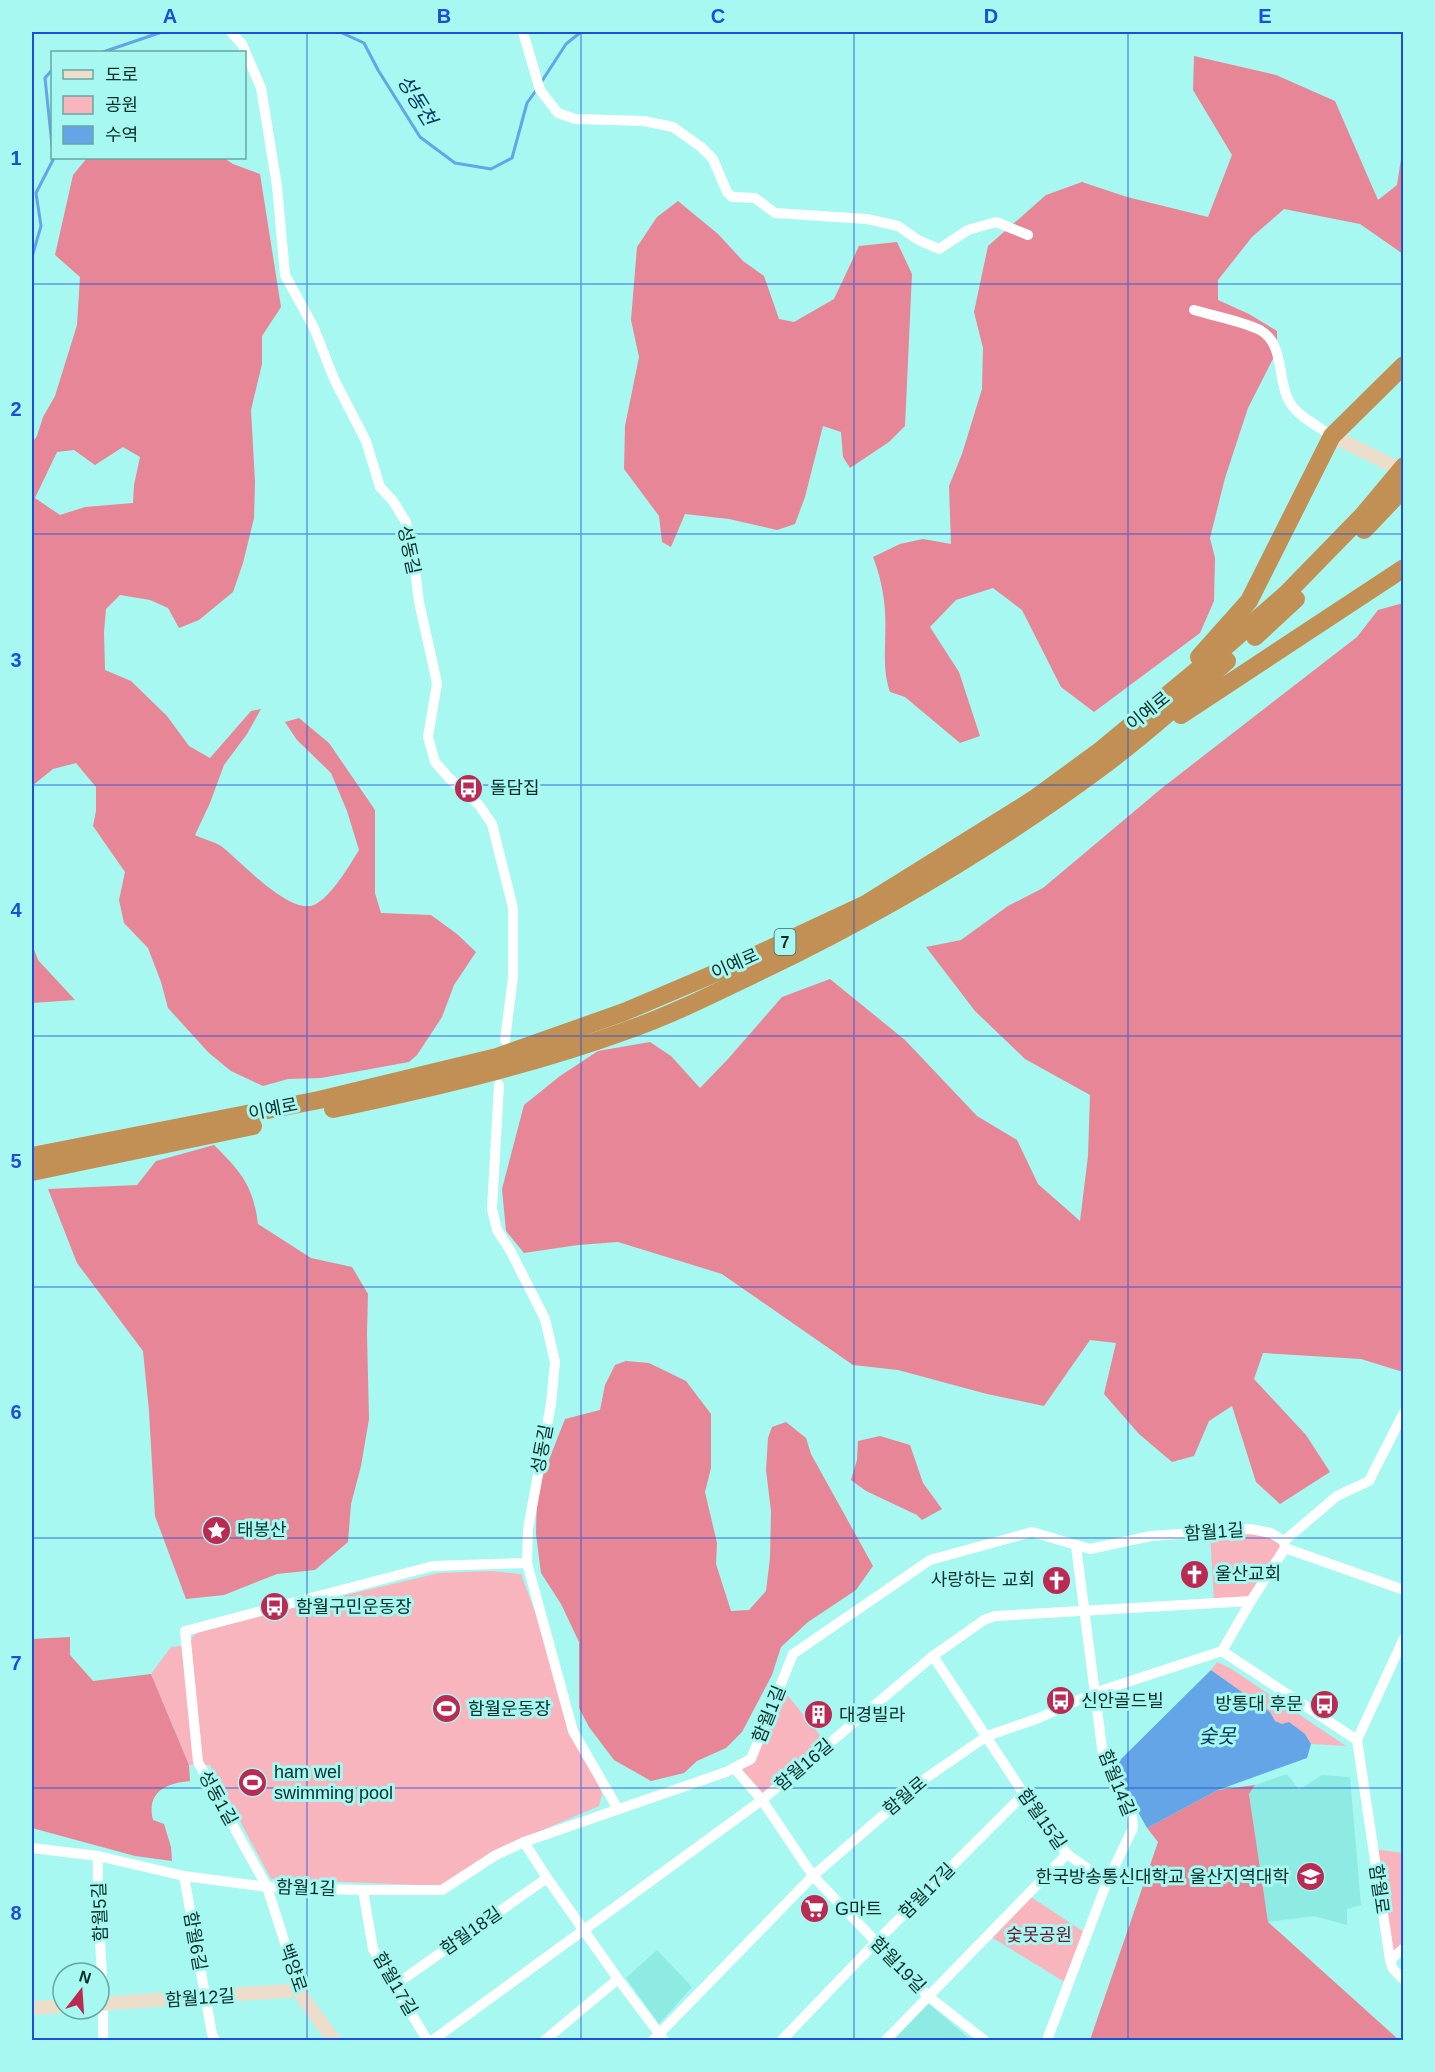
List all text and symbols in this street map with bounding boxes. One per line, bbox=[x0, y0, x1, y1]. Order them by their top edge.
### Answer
text: A bbox=[163, 5, 177, 27]
text: B bbox=[437, 5, 451, 27]
text: C bbox=[711, 5, 725, 27]
text: D bbox=[984, 5, 998, 27]
text: E bbox=[1258, 5, 1272, 27]
legend bbox=[51, 51, 246, 159]
text: 도로 bbox=[105, 65, 138, 85]
water label: 성동천 bbox=[393, 71, 442, 131]
text: 공원 bbox=[105, 95, 138, 115]
text: 수역 bbox=[105, 125, 138, 145]
text: 1 bbox=[10, 147, 22, 169]
text: 2 bbox=[10, 398, 22, 420]
street label: 성동길 bbox=[394, 524, 424, 576]
text: 3 bbox=[10, 649, 22, 671]
street label: 이예로 bbox=[1122, 688, 1174, 734]
bus stop icon: 돌담집 bbox=[453, 772, 485, 804]
place label: 돌담집 bbox=[490, 778, 540, 798]
text: 4 bbox=[10, 899, 22, 921]
road number: 7 bbox=[774, 929, 796, 955]
street label: 이예로 bbox=[708, 945, 762, 983]
street label: 이예로 bbox=[247, 1094, 299, 1124]
text: 5 bbox=[10, 1150, 22, 1172]
text: 6 bbox=[10, 1401, 22, 1423]
street label: 성동길 bbox=[527, 1423, 557, 1475]
place icon: 태봉산 bbox=[200, 1514, 232, 1546]
place label: 태봉산 bbox=[237, 1520, 287, 1540]
street label: 함월1길 bbox=[1184, 1520, 1244, 1544]
church icon: 울산교회 bbox=[1178, 1558, 1210, 1590]
church icon: 사랑하는 교회 bbox=[1040, 1564, 1072, 1596]
place label: 울산교회 bbox=[1215, 1564, 1281, 1584]
place label: 사랑하는 교회 bbox=[931, 1570, 1035, 1590]
bus stop icon: 함월구민운동장 bbox=[259, 1591, 291, 1623]
place label: 함월구민운동장 bbox=[296, 1597, 412, 1617]
text: 7 bbox=[10, 1652, 22, 1674]
street label: 함월1길 bbox=[749, 1683, 789, 1745]
bus stop icon: 신안골드빌 bbox=[1044, 1685, 1076, 1717]
bus stop icon: 방통대 후문 bbox=[1308, 1688, 1340, 1720]
place label: 신안골드빌 bbox=[1081, 1691, 1164, 1711]
sports icon: 함월운동장 bbox=[431, 1693, 463, 1725]
place label: 방통대 후문 bbox=[1215, 1694, 1303, 1714]
place label: 함월운동장 bbox=[468, 1699, 551, 1719]
building icon: 대경빌라 bbox=[802, 1699, 834, 1731]
place label: 대경빌라 bbox=[839, 1705, 906, 1725]
water label: 숯못 bbox=[1199, 1725, 1237, 1747]
street label: 함월16길 bbox=[771, 1735, 837, 1795]
street label: 함월14길 bbox=[1095, 1747, 1139, 1819]
place label: ham wel swimming pool bbox=[274, 1762, 393, 1803]
sports icon: ham wel swimming pool bbox=[237, 1766, 269, 1798]
street label: 성동1길 bbox=[195, 1767, 241, 1829]
street label: 함월로 bbox=[880, 1772, 930, 1820]
street label: 함월15길 bbox=[1014, 1785, 1070, 1853]
street label: 함월17길 bbox=[895, 1859, 959, 1923]
school or university icon: 한국방송통신대학교 울산지역대학 bbox=[1294, 1861, 1326, 1893]
street label: 함월로 bbox=[1366, 1863, 1392, 1915]
place label: 한국방송통신대학교 울산지역대학 bbox=[1036, 1867, 1289, 1887]
street label: 함월1길 bbox=[276, 1877, 336, 1899]
street label: 함월5길 bbox=[89, 1882, 111, 1942]
supermarket icon: G마트 bbox=[798, 1893, 830, 1925]
place label: G마트 bbox=[835, 1899, 882, 1919]
text: 8 bbox=[10, 1902, 22, 1924]
street label: 함월18길 bbox=[437, 1903, 505, 1959]
street label: 함월6길 bbox=[180, 1910, 210, 1972]
park label: 숯못공원 bbox=[1006, 1925, 1072, 1945]
street label: 함월19길 bbox=[867, 1933, 929, 1997]
street label: 백양로 bbox=[275, 1941, 311, 1995]
street label: 함월17길 bbox=[369, 1949, 421, 2019]
north arrow bbox=[51, 1961, 111, 2021]
text: N bbox=[77, 1967, 93, 1987]
street label: 함월12길 bbox=[165, 1986, 235, 2010]

